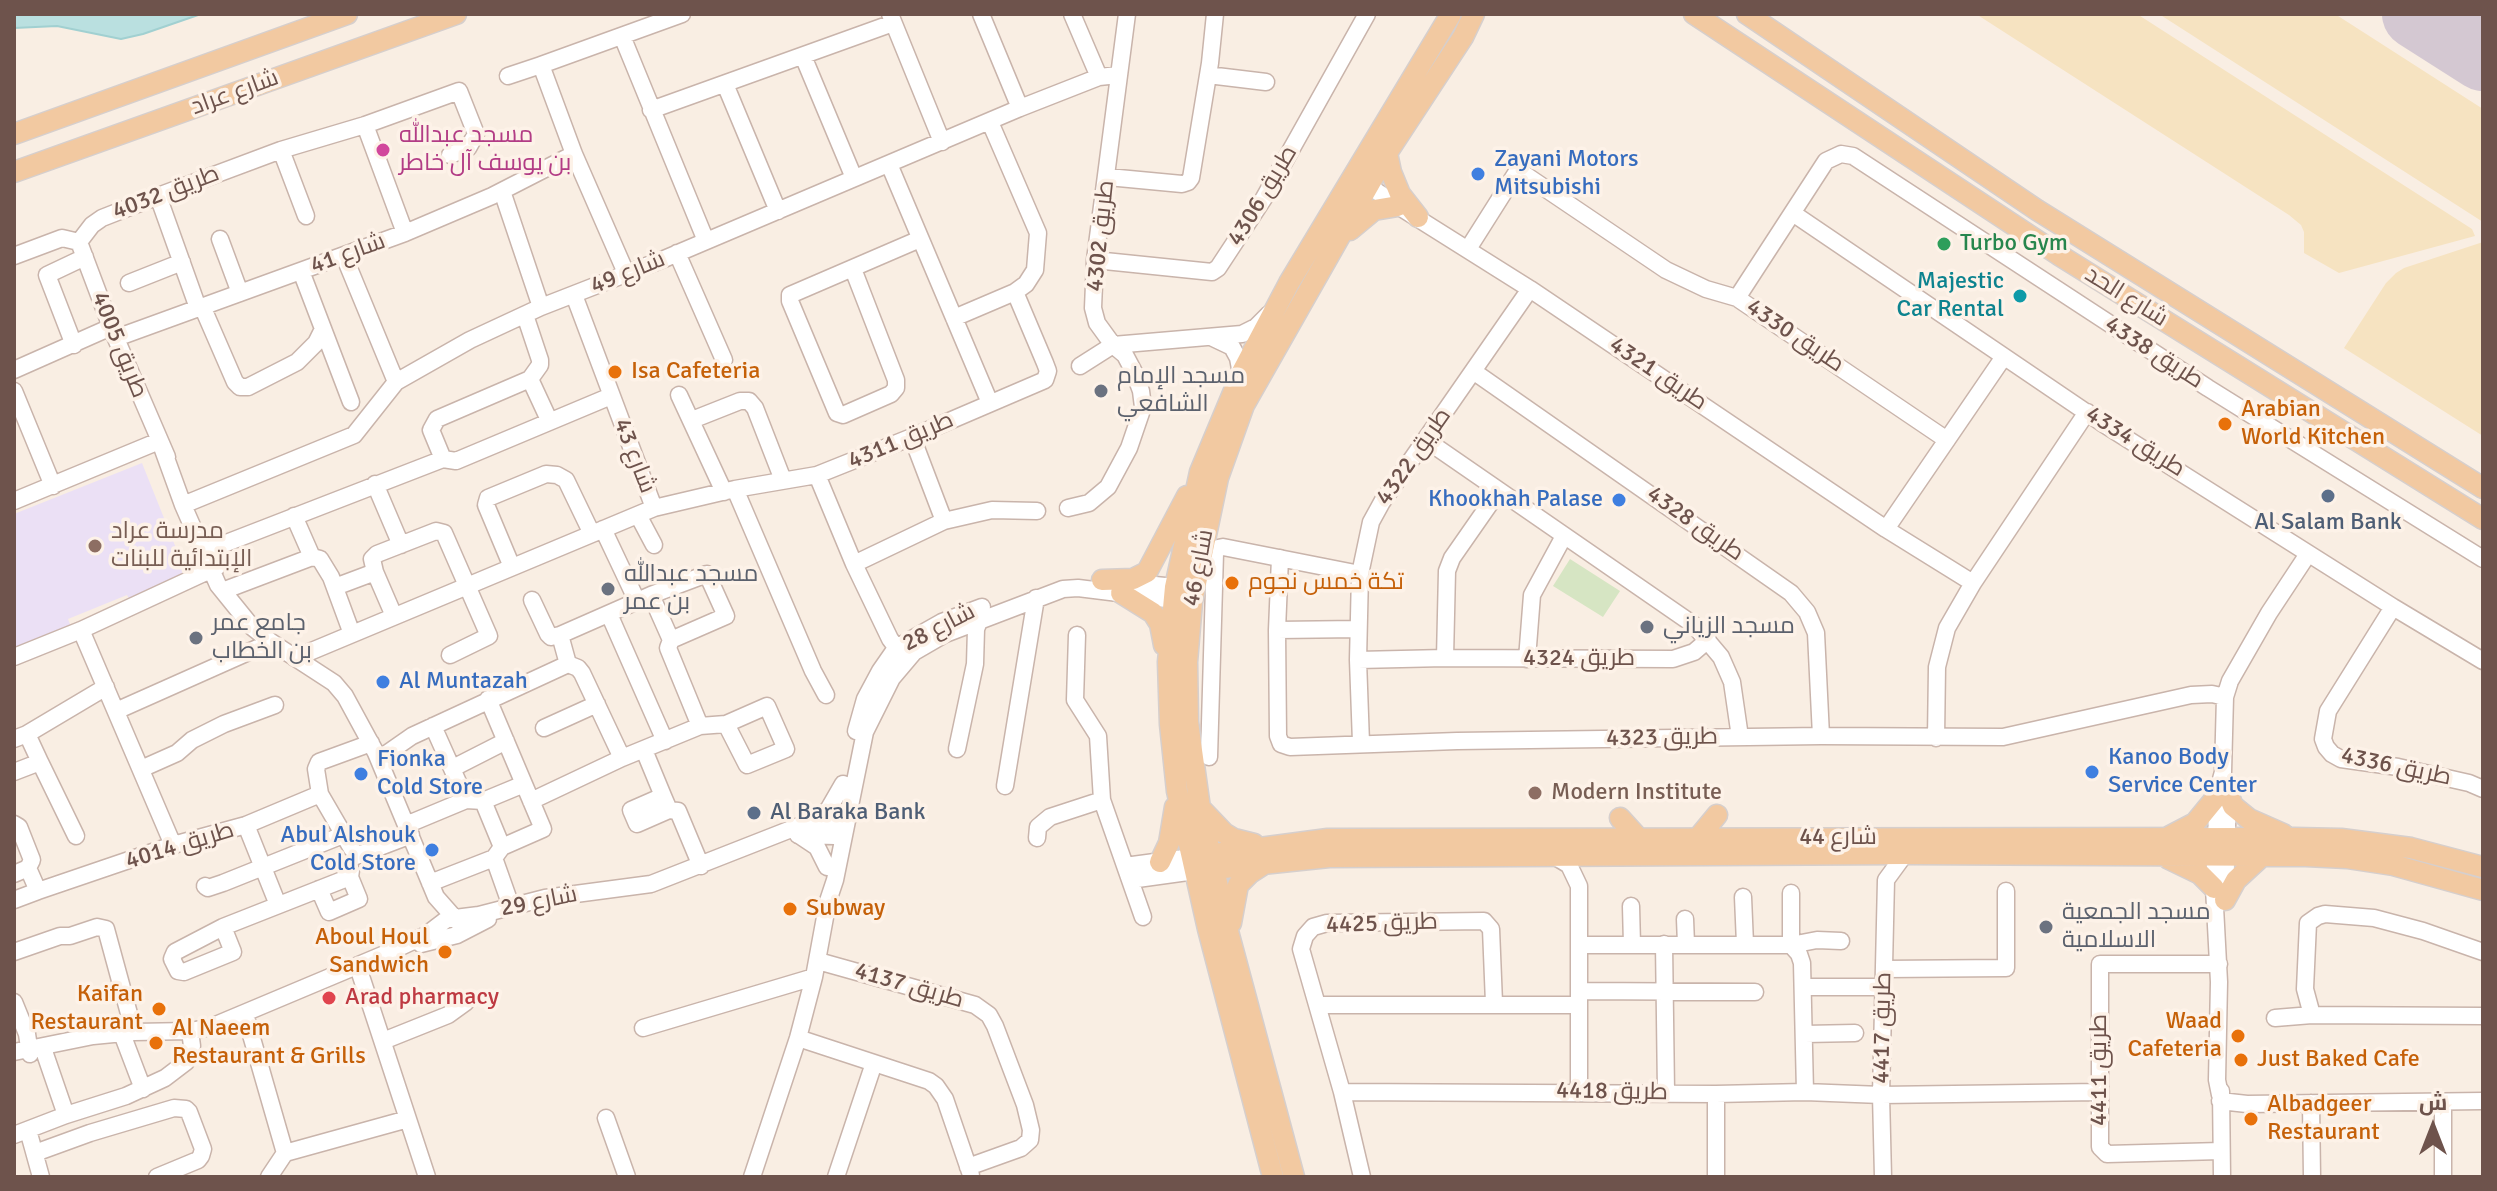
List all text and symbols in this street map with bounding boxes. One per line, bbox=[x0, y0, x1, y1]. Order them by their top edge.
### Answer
street label: شارع عراد bbox=[187, 64, 283, 122]
place label: مسجد عبدالله بن يوسف آل خاطر bbox=[399, 122, 571, 178]
marker: مسجد عبدالله بن يوسف آل خاطر bbox=[374, 141, 392, 159]
street label: طريق 4306 bbox=[1222, 141, 1304, 251]
place label: Zayani Motors Mitsubishi bbox=[1494, 146, 1639, 202]
street label: طريق 4032 bbox=[109, 159, 223, 227]
marker: Zayani Motors Mitsubishi bbox=[1469, 165, 1487, 183]
street label: طريق 4302 bbox=[1081, 179, 1121, 293]
street label: شارع 41 bbox=[307, 227, 389, 281]
place label: Turbo Gym bbox=[1960, 230, 2068, 258]
marker: Turbo Gym bbox=[1935, 235, 1953, 253]
street label: شارع 49 bbox=[587, 245, 669, 301]
street label: شارع الحد bbox=[2079, 260, 2173, 334]
place label: Majestic Car Rental bbox=[1897, 268, 2004, 324]
marker: Majestic Car Rental bbox=[2011, 287, 2029, 305]
street label: طريق 4005 bbox=[85, 288, 153, 402]
street label: طريق 4330 bbox=[1741, 293, 1849, 379]
street label: طريق 4338 bbox=[2099, 310, 2209, 396]
street label: طريق 4321 bbox=[1604, 331, 1712, 417]
place label: Isa Cafeteria bbox=[631, 358, 760, 386]
marker: Isa Cafeteria bbox=[606, 363, 624, 381]
place label: مسجد الإمام الشافعي bbox=[1117, 363, 1245, 419]
marker: مسجد الإمام الشافعي bbox=[1092, 382, 1110, 400]
place label: Arabian World Kitchen bbox=[2241, 396, 2385, 452]
street label: طريق 4334 bbox=[2080, 400, 2190, 484]
street label: طريق 4322 bbox=[1370, 403, 1458, 511]
street label: طريق 4311 bbox=[844, 406, 958, 476]
street label: شارع 43 bbox=[607, 415, 661, 497]
marker: Arabian World Kitchen bbox=[2216, 415, 2234, 433]
street label: طريق 4328 bbox=[1641, 480, 1749, 568]
place label: Khookhah Palase bbox=[1428, 486, 1603, 514]
marker: Al Salam Bank bbox=[2319, 487, 2337, 505]
marker: Khookhah Palase bbox=[1610, 491, 1628, 509]
place label: Al Salam Bank bbox=[2254, 509, 2402, 537]
place label: مدرسة عراد الإبتدائية للبنات bbox=[111, 518, 252, 574]
street label: شارع 46 bbox=[1177, 527, 1221, 609]
marker: مدرسة عراد الإبتدائية للبنات bbox=[86, 537, 104, 555]
place label: مسجد عبدالله بن عمر bbox=[624, 561, 758, 617]
place label: تكة خمس نجوم bbox=[1248, 569, 1404, 597]
marker: تكة خمس نجوم bbox=[1223, 574, 1241, 592]
marker: مسجد عبدالله بن عمر bbox=[599, 580, 617, 598]
street label: شارع 28 bbox=[898, 598, 980, 658]
place label: جامع عمر بن الخطاب bbox=[212, 610, 312, 666]
place label: مسجد الزياني bbox=[1663, 613, 1795, 641]
marker: مسجد الزياني bbox=[1638, 618, 1656, 636]
marker: جامع عمر بن الخطاب bbox=[187, 629, 205, 647]
street label: طريق 4324 bbox=[1523, 645, 1635, 673]
place label: Al Muntazah bbox=[399, 668, 528, 696]
marker: Al Muntazah bbox=[374, 673, 392, 691]
street label: طريق 4323 bbox=[1606, 723, 1718, 753]
street label: طريق 4336 bbox=[2338, 741, 2454, 793]
place label: Kanoo Body Service Center bbox=[2108, 744, 2257, 800]
place label: Fionka Cold Store bbox=[377, 746, 483, 802]
marker: Kanoo Body Service Center bbox=[2083, 763, 2101, 781]
marker: Fionka Cold Store bbox=[352, 765, 370, 783]
place label: Modern Institute bbox=[1551, 779, 1722, 807]
marker: Modern Institute bbox=[1526, 784, 1544, 802]
place label: Al Baraka Bank bbox=[770, 799, 926, 827]
marker: Al Baraka Bank bbox=[745, 804, 763, 822]
street label: طريق 4014 bbox=[122, 816, 238, 876]
place label: Abul Alshouk Cold Store bbox=[281, 822, 416, 878]
street label: شارع 44 bbox=[1799, 824, 1877, 852]
marker: Abul Alshouk Cold Store bbox=[423, 841, 441, 859]
street label: شارع 29 bbox=[498, 880, 580, 924]
place label: Subway bbox=[806, 895, 885, 923]
place label: مسجد الجمعية الاسلامية bbox=[2062, 899, 2211, 955]
marker: Subway bbox=[781, 900, 799, 918]
street label: طريق 4425 bbox=[1326, 908, 1438, 940]
marker: مسجد الجمعية الاسلامية bbox=[2037, 918, 2055, 936]
place label: Aboul Houl Sandwich bbox=[315, 924, 429, 980]
marker: Aboul Houl Sandwich bbox=[436, 943, 454, 961]
street label: طريق 4137 bbox=[851, 957, 967, 1015]
street label: طريق 4417 bbox=[1868, 972, 1898, 1084]
place label: Kaifan Restaurant bbox=[30, 981, 143, 1037]
place label: Arad pharmacy bbox=[345, 984, 499, 1012]
marker: Arad pharmacy bbox=[320, 989, 338, 1007]
marker: Kaifan Restaurant bbox=[150, 1000, 168, 1018]
place label: Waad Cafeteria bbox=[2128, 1008, 2222, 1064]
street label: طريق 4411 bbox=[2086, 1014, 2114, 1126]
place label: Al Naeem Restaurant & Grills bbox=[172, 1015, 366, 1071]
marker: Waad Cafeteria bbox=[2229, 1027, 2247, 1045]
marker: Al Naeem Restaurant & Grills bbox=[147, 1034, 165, 1052]
place label: Just Baked Cafe bbox=[2257, 1046, 2420, 1074]
marker: Just Baked Cafe bbox=[2232, 1051, 2250, 1069]
street label: طريق 4418 bbox=[1556, 1077, 1668, 1107]
north arrow bbox=[2393, 1087, 2473, 1167]
text: ش bbox=[2419, 1089, 2447, 1116]
place label: Albadgeer Restaurant bbox=[2267, 1091, 2380, 1147]
marker: Albadgeer Restaurant bbox=[2242, 1110, 2260, 1128]

